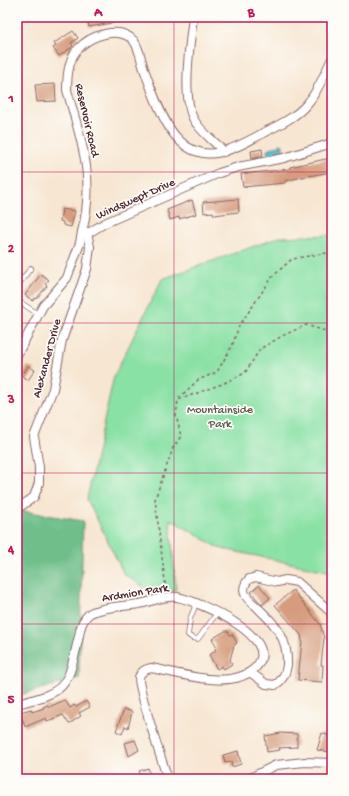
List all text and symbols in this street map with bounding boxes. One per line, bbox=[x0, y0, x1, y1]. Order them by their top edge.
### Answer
text: A bbox=[93, 6, 103, 21]
text: B bbox=[247, 6, 256, 21]
street label: Reservoir Road bbox=[71, 82, 101, 159]
text: 1 bbox=[7, 92, 14, 107]
street label: Windswept Drive bbox=[94, 176, 178, 224]
text: 2 bbox=[8, 242, 15, 257]
street label: Alexander Drive bbox=[31, 317, 65, 399]
text: 3 bbox=[7, 393, 15, 408]
park label: Mountainside Park bbox=[187, 404, 254, 432]
text: 4 bbox=[7, 543, 15, 558]
street label: Ardmion Park bbox=[101, 582, 171, 606]
text: 5 bbox=[8, 693, 15, 708]

